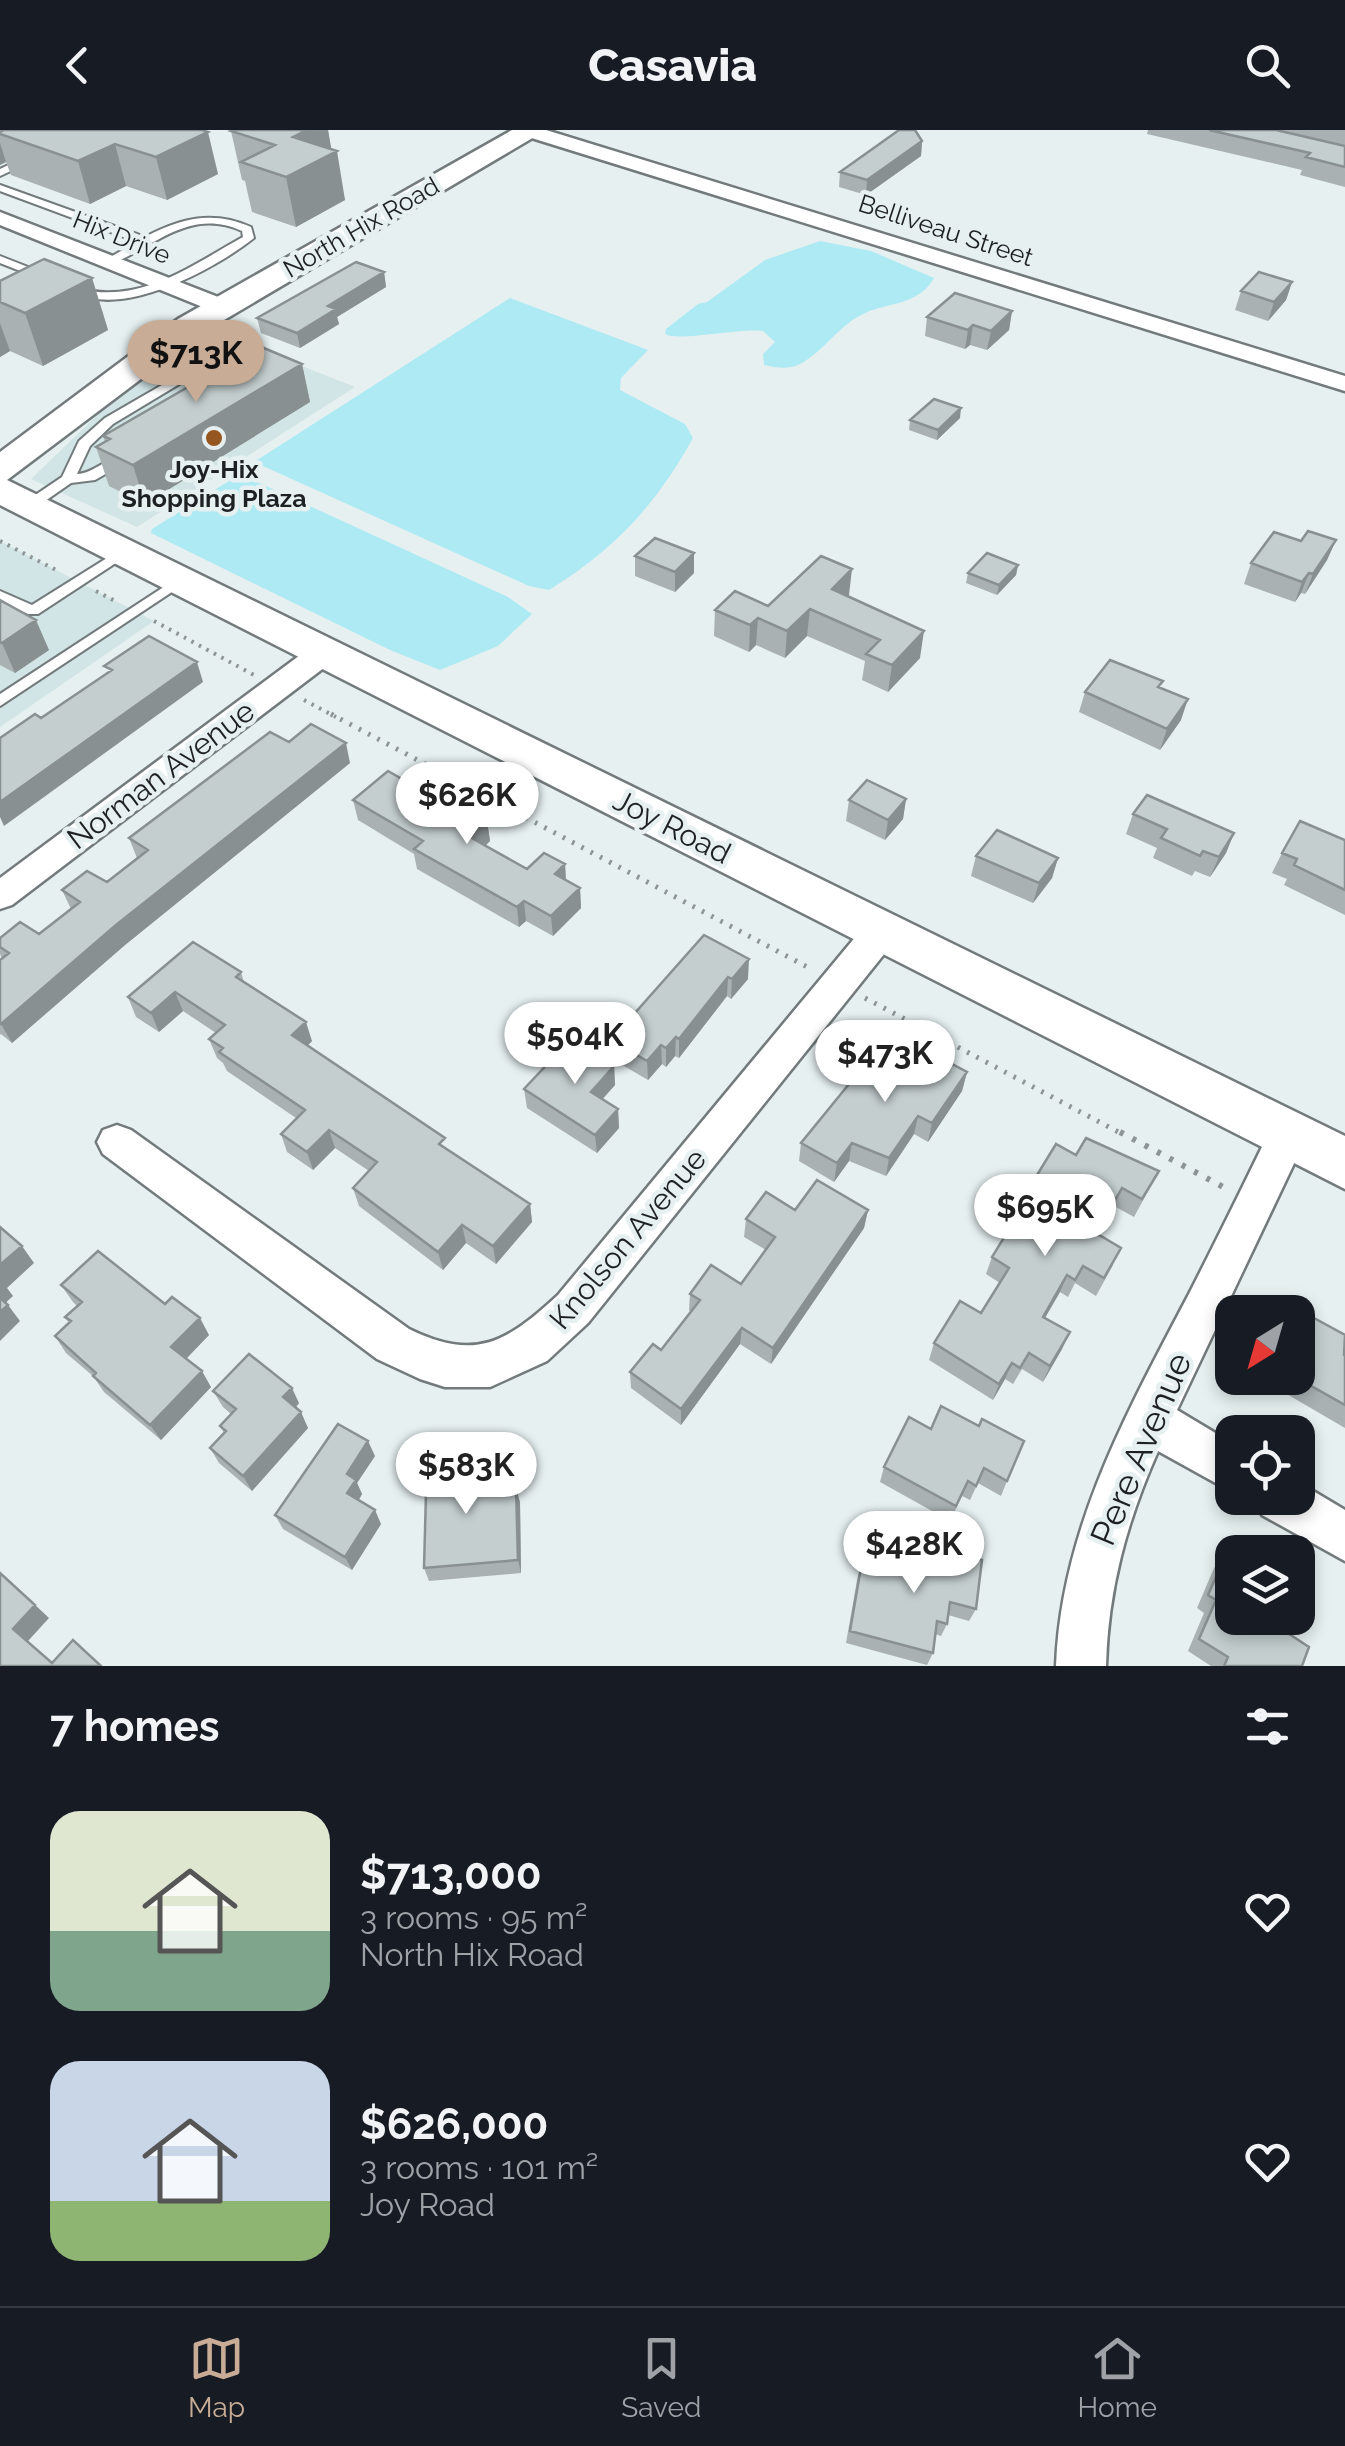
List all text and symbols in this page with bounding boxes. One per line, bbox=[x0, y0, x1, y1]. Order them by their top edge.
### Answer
icon: back bbox=[50, 38, 105, 93]
icon: search bbox=[1240, 38, 1295, 93]
text: Casavia bbox=[588, 39, 757, 92]
street label: North Hix Road bbox=[278, 170, 444, 284]
street label: Belliveau Street bbox=[855, 188, 1038, 273]
street label: Hix Drive bbox=[69, 204, 175, 270]
pin: $713K bbox=[126, 320, 266, 405]
text: $713K bbox=[149, 334, 243, 371]
marker: Joy-Hix Shopping Plaza bbox=[203, 427, 225, 449]
place label: Joy-Hix Shopping Plaza bbox=[121, 454, 307, 513]
street label: Norman Avenue bbox=[60, 693, 261, 856]
pin: $626K bbox=[397, 762, 537, 847]
text: $626K bbox=[418, 776, 516, 813]
street label: Joy Road bbox=[608, 782, 737, 871]
pin: $504K bbox=[505, 1002, 645, 1087]
text: $504K bbox=[526, 1016, 624, 1053]
pin: $473K bbox=[815, 1020, 955, 1105]
text: $473K bbox=[837, 1034, 933, 1071]
street label: Knolson Avenue bbox=[542, 1141, 713, 1336]
pin: $695K bbox=[975, 1174, 1115, 1259]
text: $695K bbox=[996, 1188, 1094, 1225]
north arrow bbox=[1215, 1295, 1315, 1395]
map controls bbox=[1215, 1295, 1315, 1635]
street label: Pere Avenue bbox=[1082, 1346, 1199, 1551]
button: locate bbox=[1215, 1415, 1315, 1515]
pin: $583K bbox=[396, 1432, 536, 1517]
text: $583K bbox=[418, 1446, 514, 1483]
pin: $428K bbox=[844, 1511, 984, 1596]
text: $428K bbox=[865, 1525, 963, 1562]
button: layers bbox=[1215, 1535, 1315, 1635]
icon: filters bbox=[1240, 1699, 1295, 1754]
text: 7 homes bbox=[50, 1702, 219, 1751]
text: $713,000 bbox=[360, 1850, 541, 1899]
icon: home bbox=[130, 1851, 250, 1971]
icon: heart bbox=[1240, 1884, 1295, 1939]
text: 3 rooms · 95 m² bbox=[360, 1899, 587, 1936]
text: North Hix Road bbox=[360, 1936, 584, 1973]
text: $626,000 bbox=[360, 2100, 548, 2149]
icon: home bbox=[130, 2101, 250, 2221]
icon: heart bbox=[1240, 2134, 1295, 2189]
text: 3 rooms · 101 m² bbox=[360, 2149, 598, 2186]
text: Joy Road bbox=[360, 2186, 495, 2223]
tab: Map bbox=[188, 2331, 245, 2424]
tab: Saved bbox=[621, 2331, 701, 2424]
tab: Home bbox=[1078, 2331, 1157, 2424]

